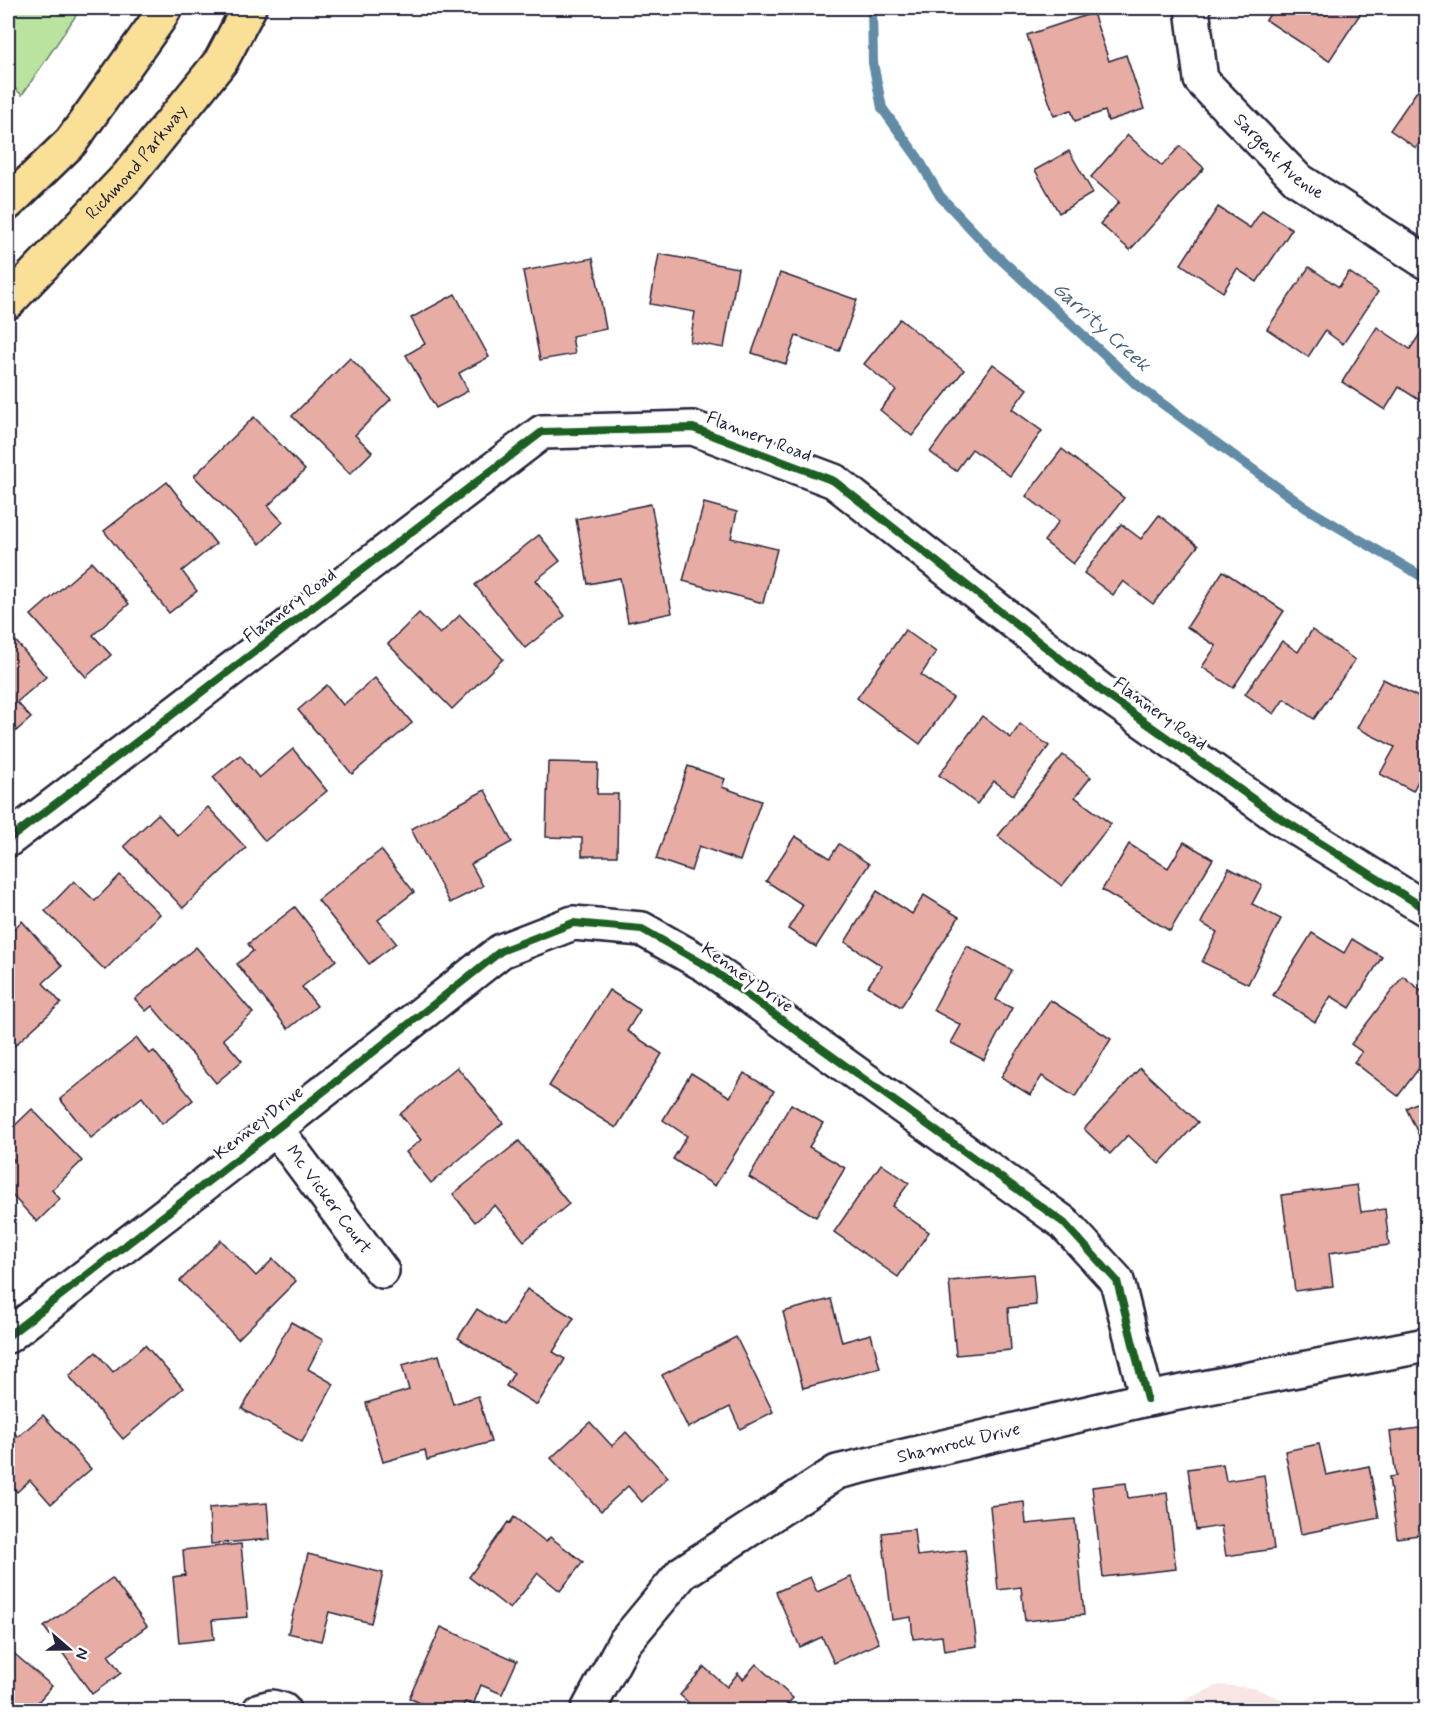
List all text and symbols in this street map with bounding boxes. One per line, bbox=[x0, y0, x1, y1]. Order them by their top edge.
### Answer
street label: Richmond Parkway bbox=[80, 100, 193, 225]
street label: Sargent Avenue bbox=[1228, 108, 1328, 205]
water label: Garrity Creek bbox=[1046, 276, 1156, 379]
street label: Flannery Road bbox=[703, 406, 815, 468]
street label: Flannery Road bbox=[239, 563, 341, 649]
street label: Flannery Road bbox=[1108, 672, 1212, 756]
street label: Kenney Drive bbox=[696, 937, 798, 1019]
street label: Kenney Drive bbox=[209, 1081, 309, 1165]
street label: Mc Vicker Court bbox=[280, 1140, 377, 1259]
street label: Shamrock Drive bbox=[895, 1417, 1023, 1469]
north arrow bbox=[39, 1619, 99, 1679]
text: N bbox=[70, 1645, 93, 1662]

